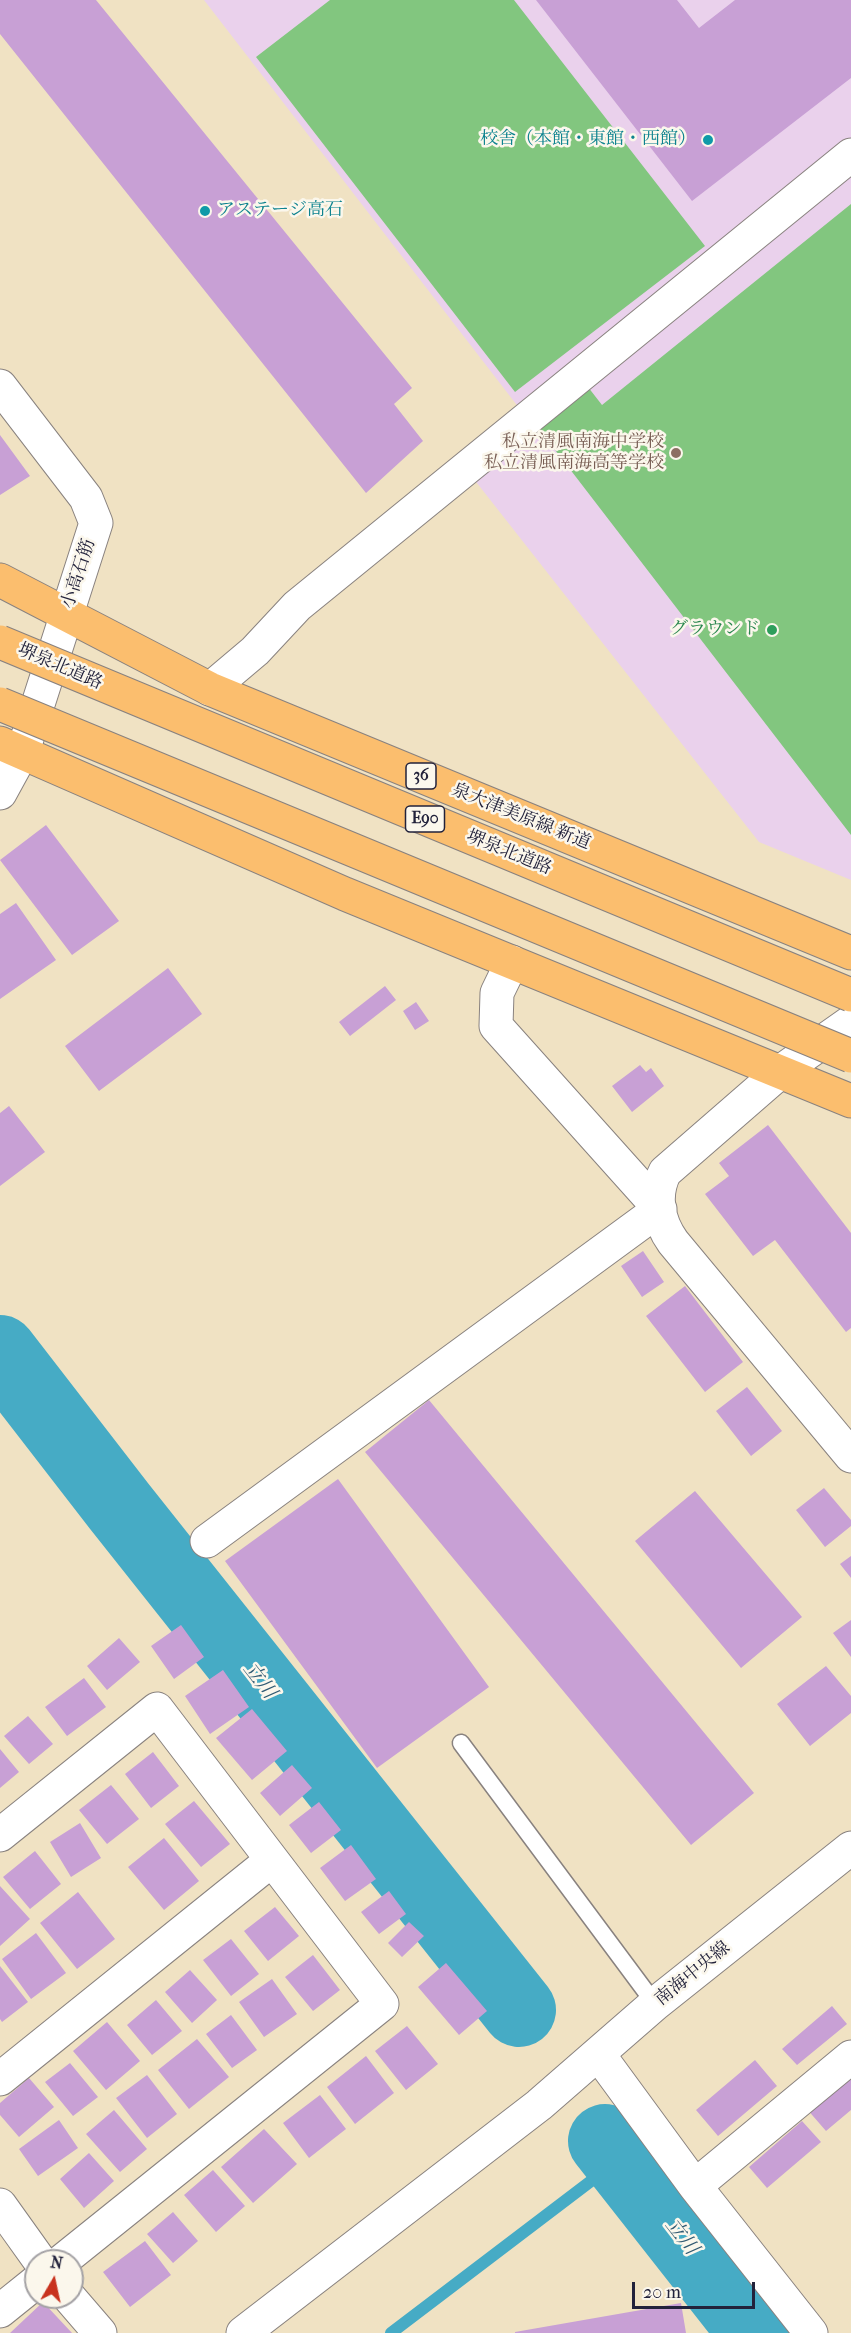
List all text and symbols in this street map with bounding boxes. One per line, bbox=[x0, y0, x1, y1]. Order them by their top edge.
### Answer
place label: 校舎（本館・東館・西館） bbox=[480, 129, 696, 151]
marker: 校舎（本館・東館・西館） bbox=[701, 133, 715, 147]
place label: アステージ高石 bbox=[217, 200, 343, 222]
marker: アステージ高石 bbox=[198, 204, 212, 218]
place label: 私立清風南海中学校 私立清風南海高等学校 bbox=[484, 432, 664, 474]
marker: 私立清風南海中学校 私立清風南海高等学校 bbox=[669, 446, 683, 460]
street label: 小高石筋 bbox=[58, 536, 100, 612]
place label: グラウンド bbox=[670, 619, 760, 641]
marker: グラウンド bbox=[765, 623, 779, 637]
street label: 堺泉北道路 bbox=[14, 639, 106, 695]
road number: 36 bbox=[406, 763, 436, 789]
street label: 泉大津美原線 新道 bbox=[448, 779, 594, 855]
road number: E90 bbox=[406, 806, 444, 832]
street label: 堺泉北道路 bbox=[463, 826, 555, 880]
water label: 立川 bbox=[237, 1658, 281, 1704]
street label: 南海中央線 bbox=[651, 1937, 735, 2011]
water label: 立川 bbox=[659, 2214, 703, 2260]
north arrow bbox=[24, 2249, 84, 2309]
text: N bbox=[49, 2252, 64, 2273]
scale bar bbox=[635, 2270, 758, 2308]
text: 20 m bbox=[643, 2282, 681, 2303]

